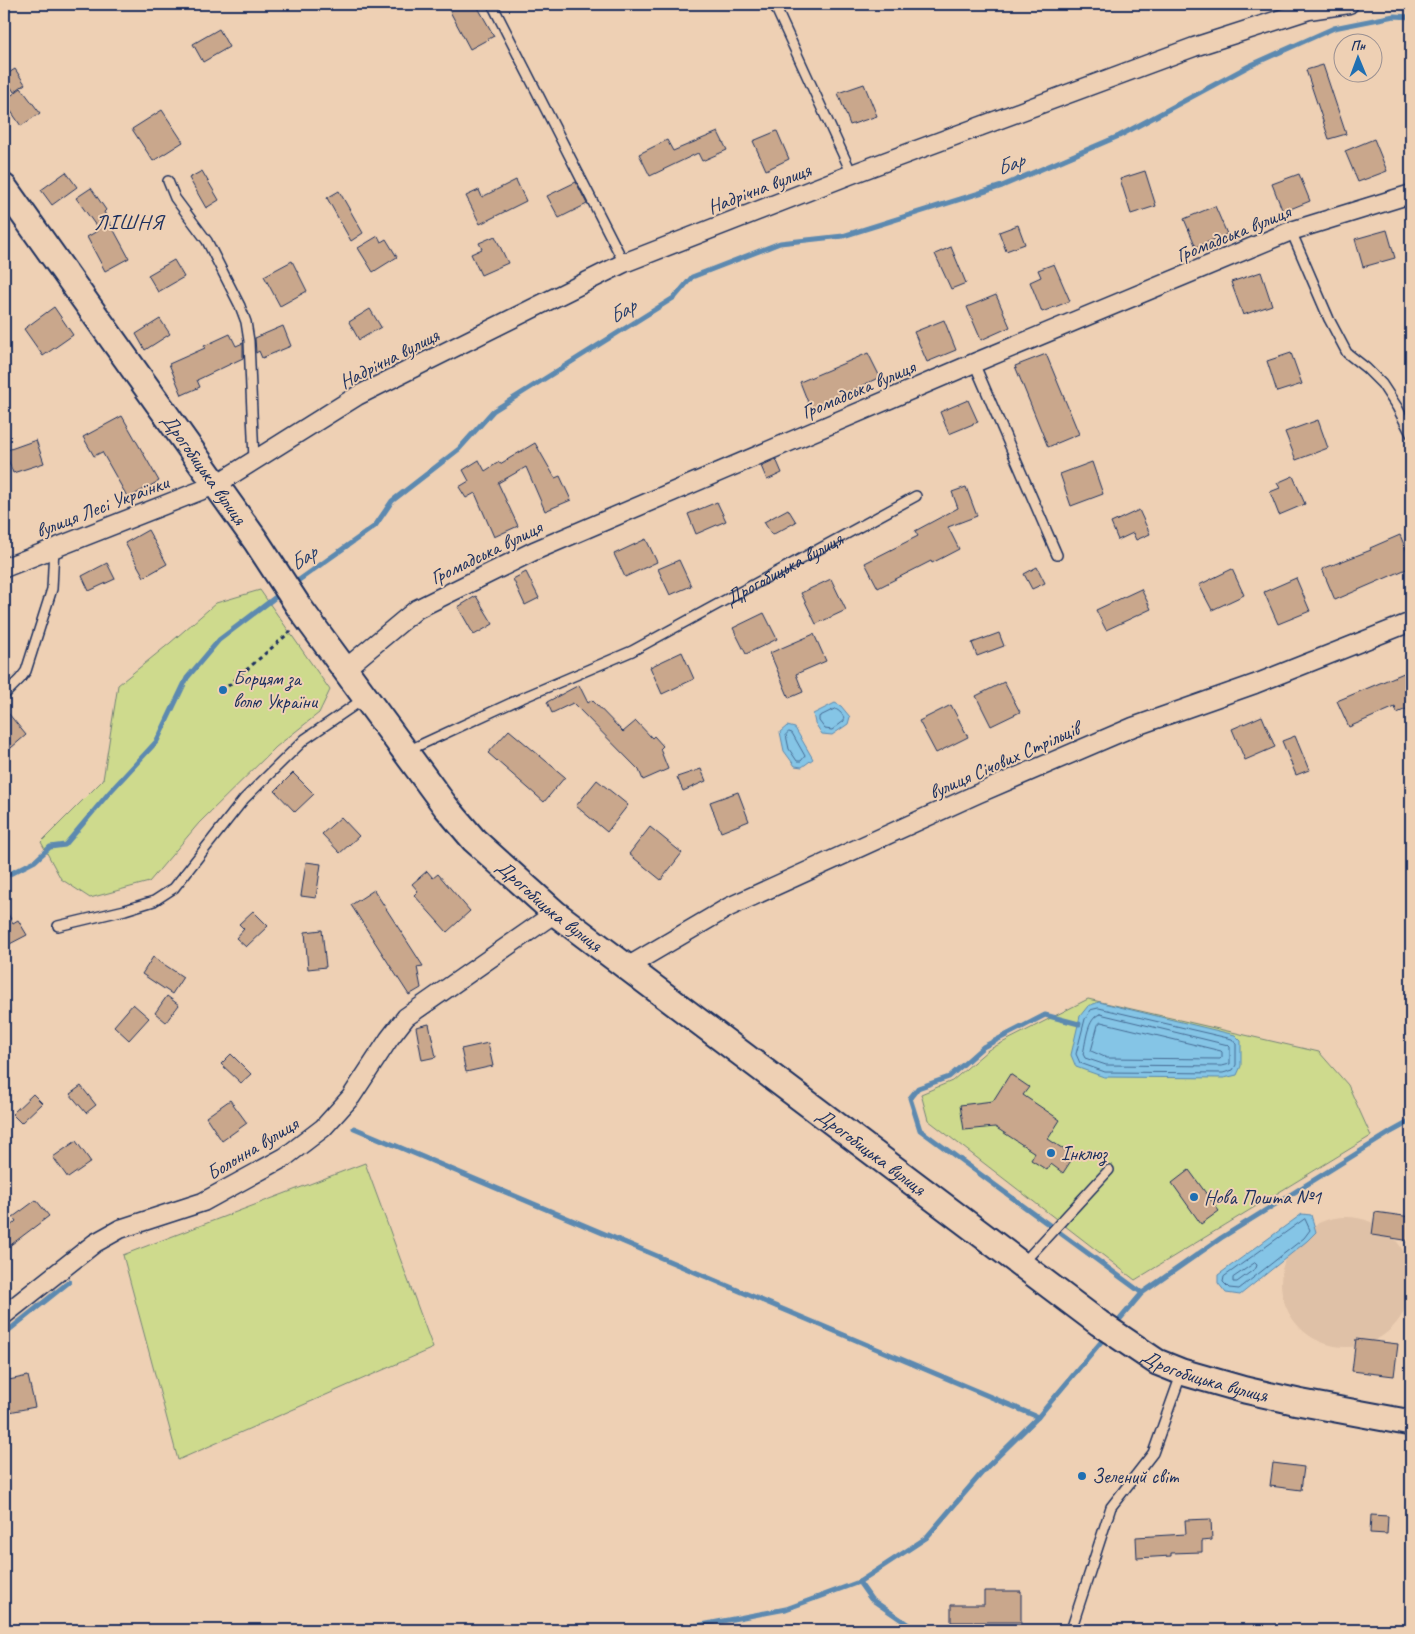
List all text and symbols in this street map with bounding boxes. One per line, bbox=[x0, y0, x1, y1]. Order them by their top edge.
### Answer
north arrow bbox=[1332, 32, 1382, 82]
text: Пн bbox=[1350, 37, 1366, 54]
water label: Бар bbox=[992, 146, 1031, 181]
street label: Надрічна вулиця bbox=[704, 157, 815, 220]
street label: Громадська вулиця bbox=[1172, 198, 1296, 268]
district label: ЛІШНЯ bbox=[94, 208, 167, 236]
water label: Бар bbox=[603, 291, 643, 329]
street label: Надрічна вулиця bbox=[335, 322, 444, 394]
street label: Громадська вулиця bbox=[798, 353, 921, 425]
street label: Дрогобицька вулиця bbox=[156, 409, 253, 530]
street label: вулиця Лесі Українки bbox=[32, 469, 174, 543]
street label: Громадська вулиця bbox=[426, 514, 548, 590]
street label: Дрогобицька вулиця bbox=[721, 526, 848, 611]
water label: Бар bbox=[284, 538, 324, 577]
place label: Борцям за волю України bbox=[233, 666, 319, 714]
marker: Борцям за волю України bbox=[217, 684, 229, 696]
street label: вулиця Січових Стрільців bbox=[925, 714, 1088, 805]
street label: Дрогобицька вулиця bbox=[491, 854, 608, 958]
street label: Дрогобицька вулиця bbox=[811, 1103, 931, 1202]
street label: Болонна вулиця bbox=[202, 1110, 304, 1186]
place label: Інклюз bbox=[1061, 1141, 1108, 1167]
marker: Інклюз bbox=[1045, 1147, 1057, 1159]
place label: Нова Пошта №1 bbox=[1204, 1185, 1322, 1210]
marker: Нова Пошта №1 bbox=[1188, 1191, 1200, 1203]
street label: Дрогобицька вулиця bbox=[1137, 1344, 1271, 1408]
place label: Зелений світ bbox=[1092, 1464, 1180, 1489]
marker: Зелений світ bbox=[1076, 1470, 1088, 1482]

